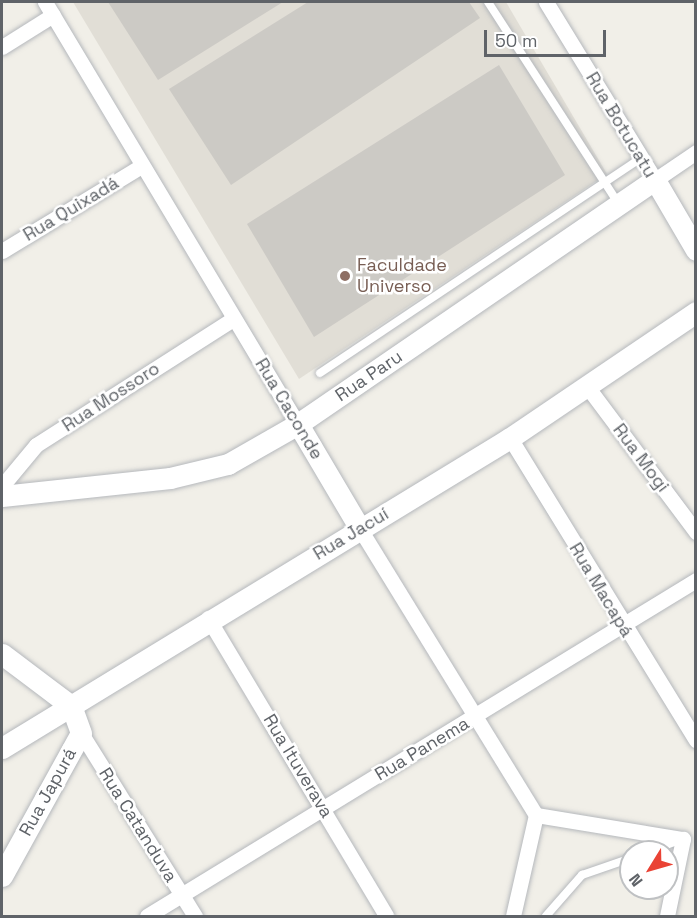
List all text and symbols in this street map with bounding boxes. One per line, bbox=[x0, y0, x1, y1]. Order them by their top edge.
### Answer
scale bar bbox=[487, 18, 608, 56]
text: 50 m bbox=[495, 29, 537, 52]
street label: Rua Botucatu bbox=[581, 68, 661, 182]
street label: Rua Quixadá bbox=[19, 172, 123, 246]
place label: Faculdade Universo bbox=[357, 255, 447, 298]
marker: Faculdade Universo bbox=[338, 269, 352, 283]
street label: Rua Paru bbox=[331, 346, 407, 406]
street label: Rua Caconde bbox=[250, 355, 328, 463]
street label: Rua Mossoro bbox=[58, 358, 164, 436]
street label: Rua Mogi bbox=[608, 420, 674, 496]
street label: Rua Jacuí bbox=[309, 503, 393, 565]
street label: Rua Macapá bbox=[564, 539, 638, 641]
street label: Rua Ituverava bbox=[259, 710, 337, 822]
street label: Rua Panema bbox=[371, 712, 473, 786]
street label: Rua Japurá bbox=[15, 744, 81, 840]
street label: Rua Catanduva bbox=[94, 764, 182, 886]
north arrow bbox=[619, 840, 679, 900]
text: N bbox=[624, 869, 647, 891]

